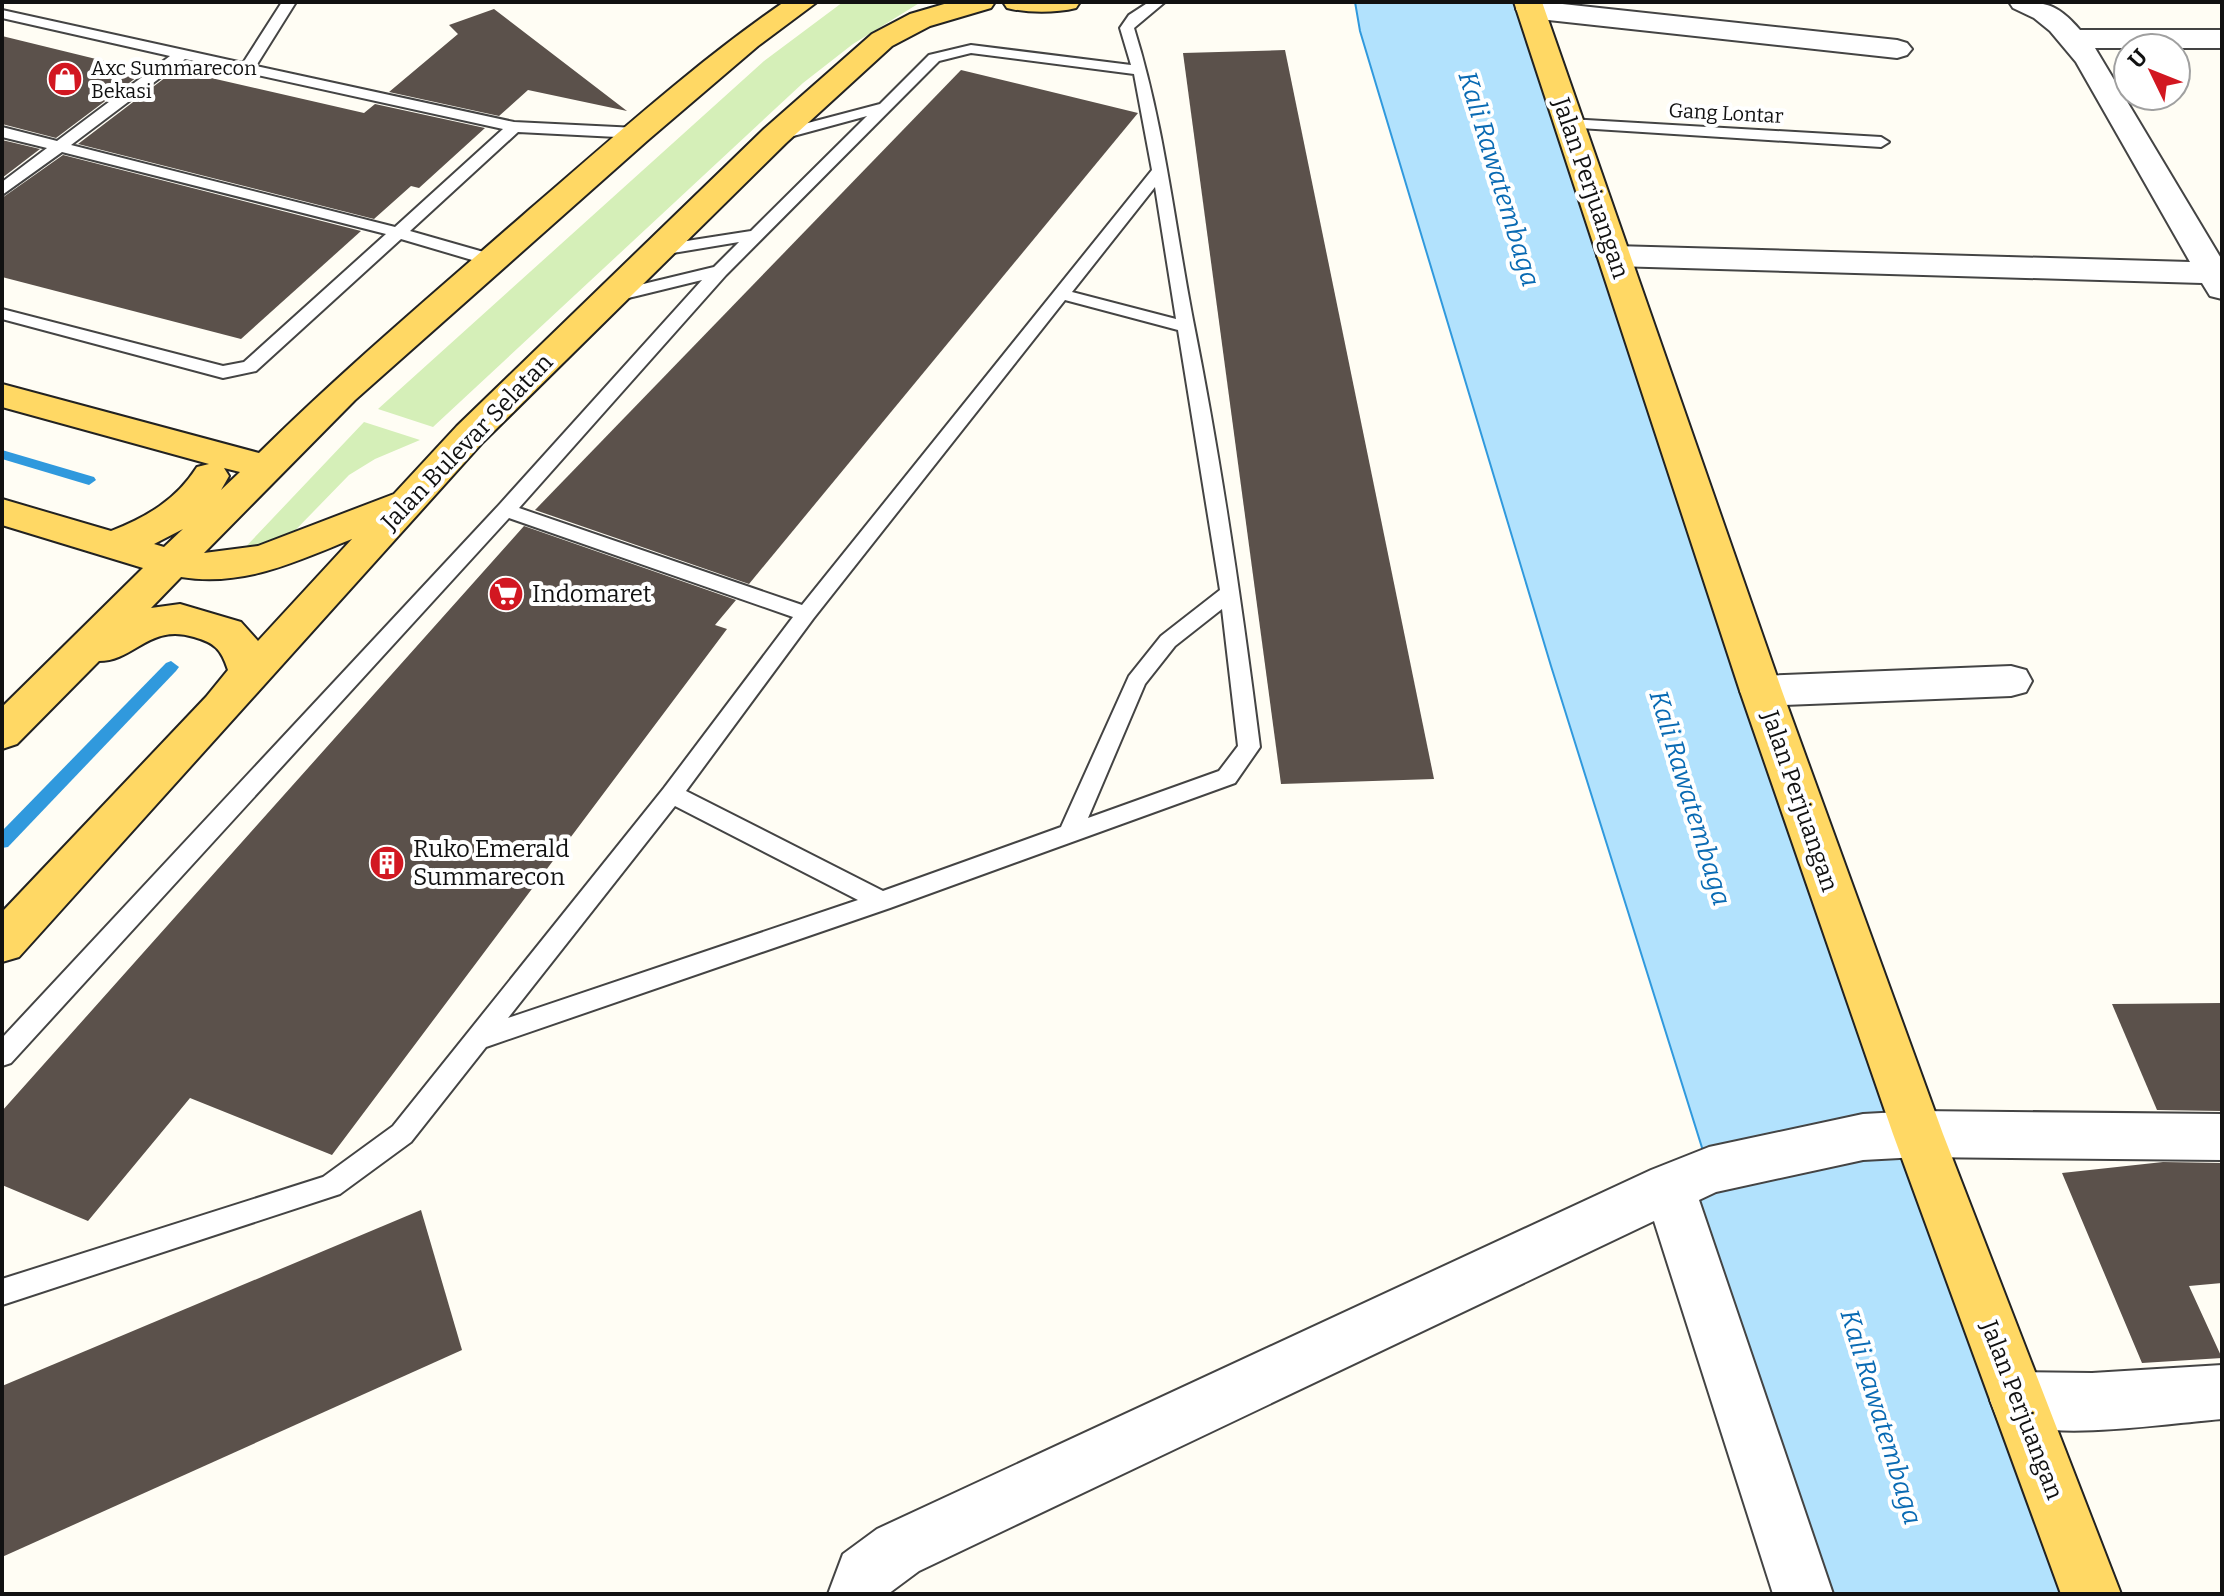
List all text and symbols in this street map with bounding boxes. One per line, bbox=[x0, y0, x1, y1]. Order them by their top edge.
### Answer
north arrow bbox=[2112, 32, 2192, 112]
text: U bbox=[2122, 44, 2153, 74]
place label: Axc Summarecon Bekasi bbox=[91, 56, 257, 103]
shop icon: Axc Summarecon Bekasi bbox=[46, 60, 84, 98]
water label: Kali Rawatembaga bbox=[1452, 68, 1546, 290]
street label: Jalan Perjuangan bbox=[1547, 93, 1635, 282]
street label: Gang Lontar bbox=[1668, 98, 1784, 128]
street label: Jalan Bulevar Selatan bbox=[375, 348, 558, 537]
supermarket icon: Indomaret bbox=[487, 575, 525, 613]
place label: Indomaret bbox=[532, 580, 652, 608]
water label: Kali Rawatembaga bbox=[1643, 687, 1737, 909]
street label: Jalan Perjuangan bbox=[1756, 706, 1844, 895]
place label: Ruko Emerald Summarecon bbox=[413, 835, 569, 891]
building icon: Ruko Emerald Summarecon bbox=[368, 844, 406, 882]
water label: Kali Rawatembaga bbox=[1834, 1306, 1928, 1528]
street label: Jalan Perjuangan bbox=[1975, 1316, 2069, 1503]

